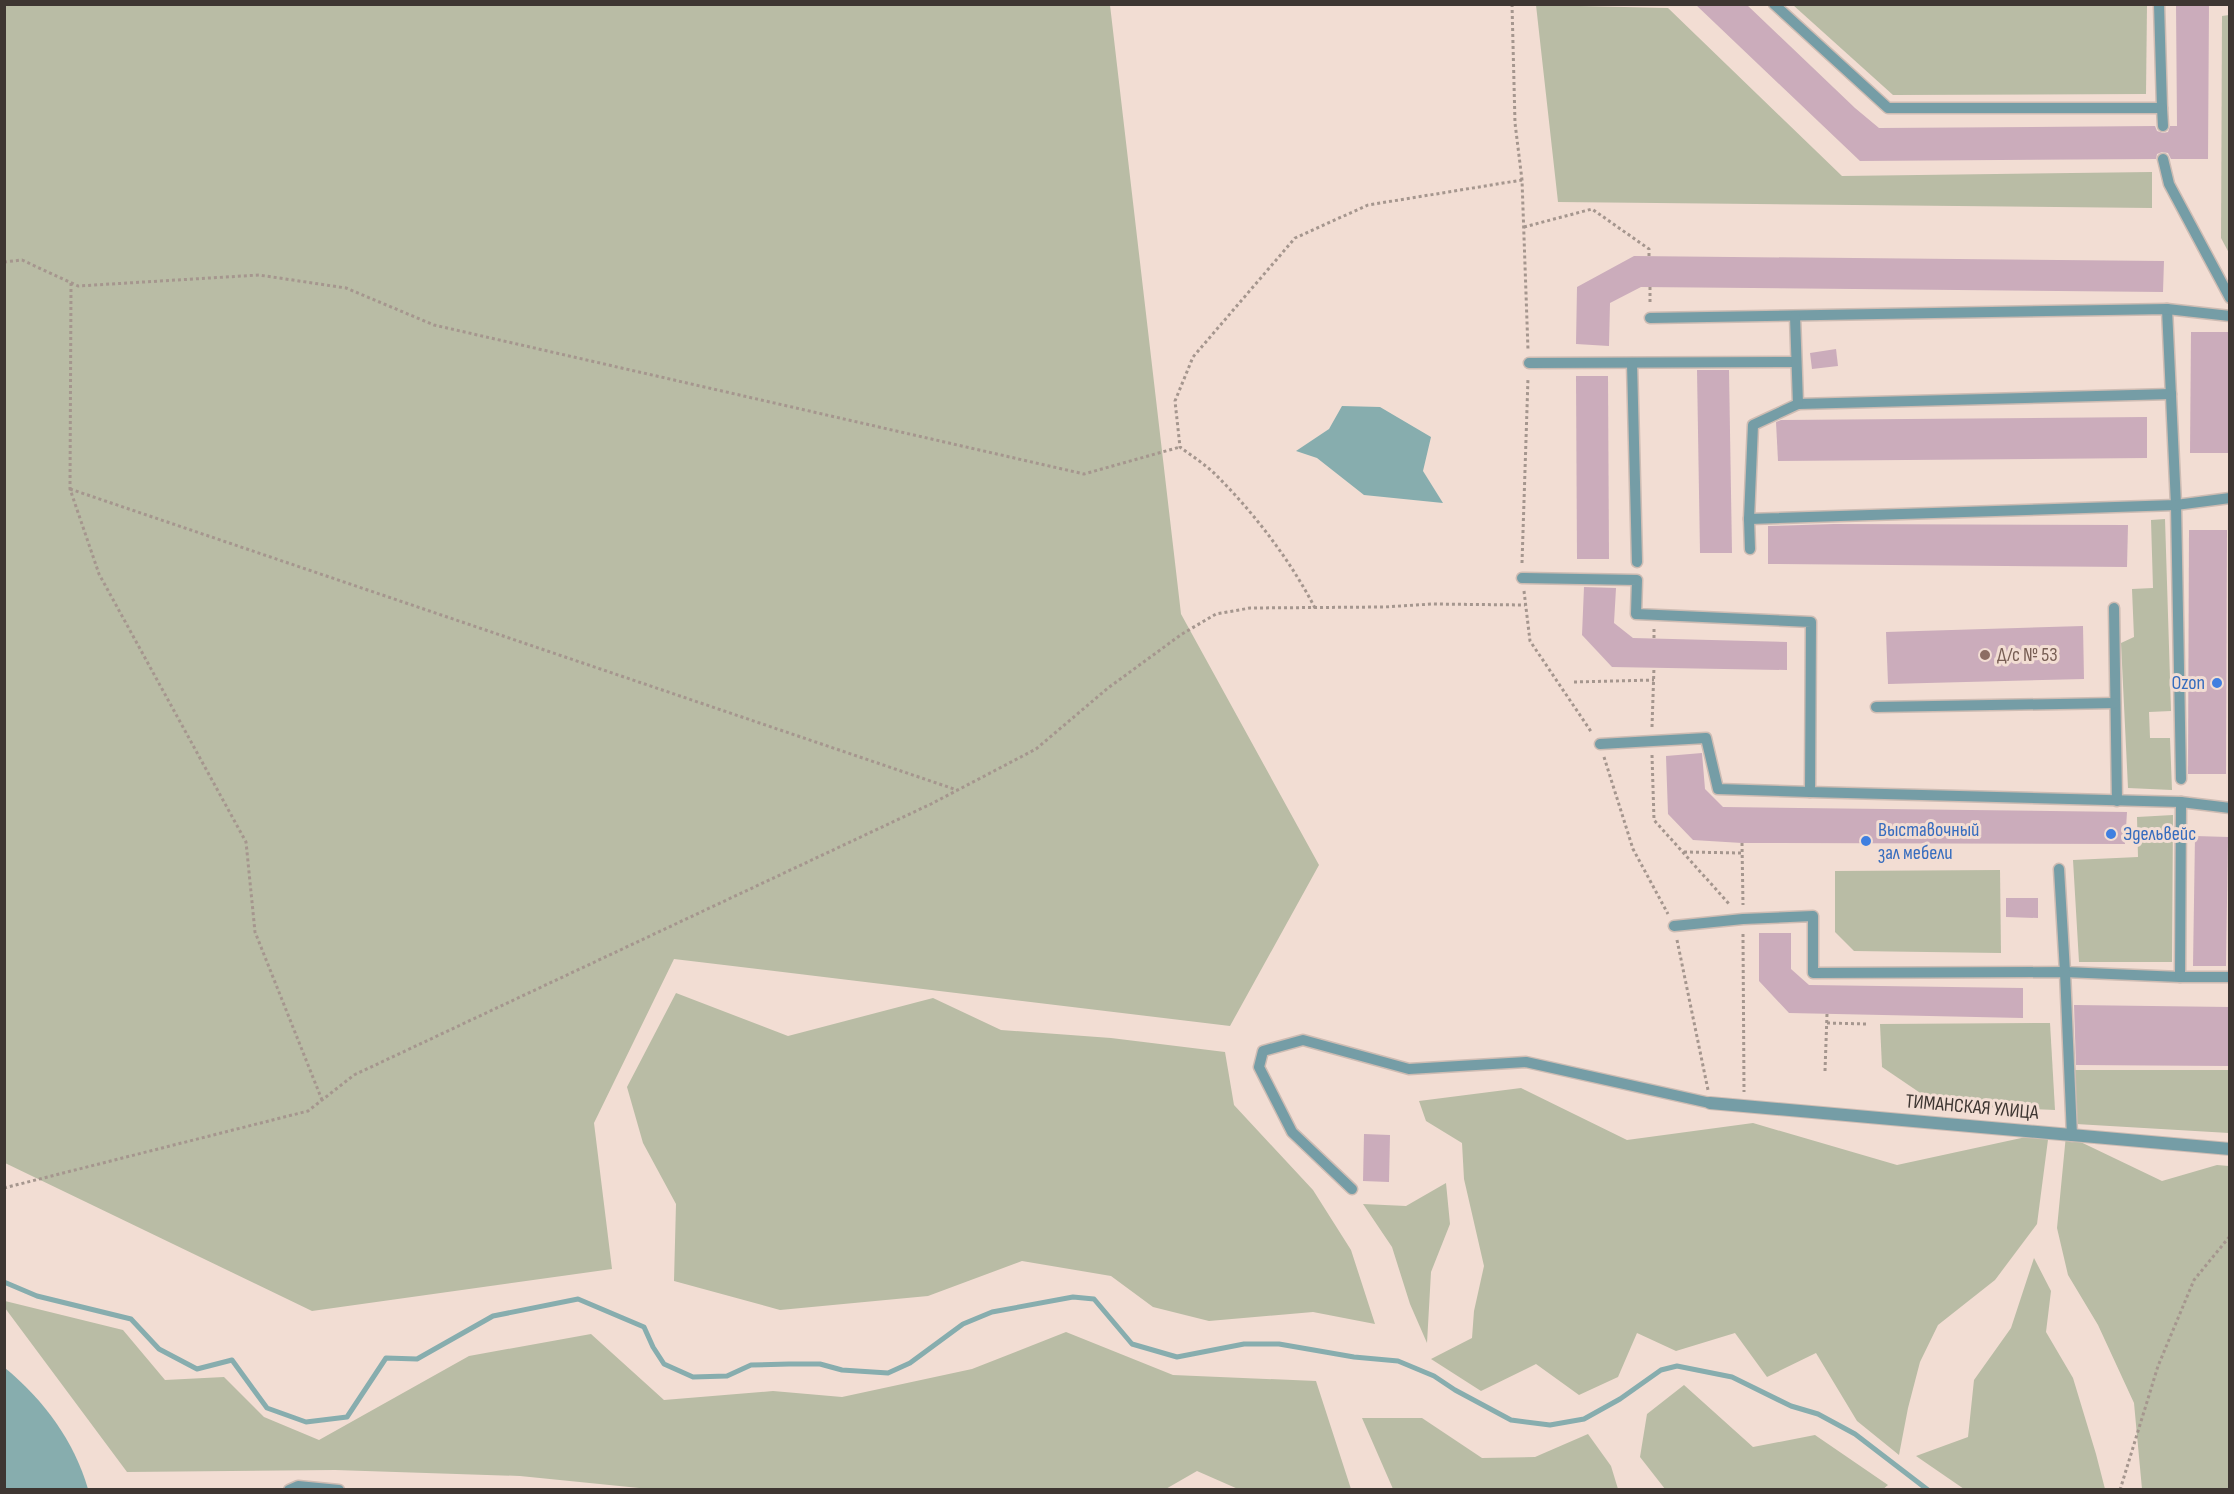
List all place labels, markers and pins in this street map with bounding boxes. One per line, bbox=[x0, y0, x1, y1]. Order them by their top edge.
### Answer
place label: Д/с № 53 bbox=[1997, 643, 2058, 667]
marker: Д/с № 53 bbox=[1978, 648, 1992, 662]
place label: Ozon bbox=[2171, 671, 2205, 695]
marker: Ozon bbox=[2210, 676, 2224, 690]
place label: Выставочный зал мебели bbox=[1878, 818, 1979, 865]
place label: Эдельвейс bbox=[2123, 822, 2196, 846]
marker: Эдельвейс bbox=[2104, 827, 2118, 841]
marker: Выставочный зал мебели bbox=[1859, 834, 1873, 848]

